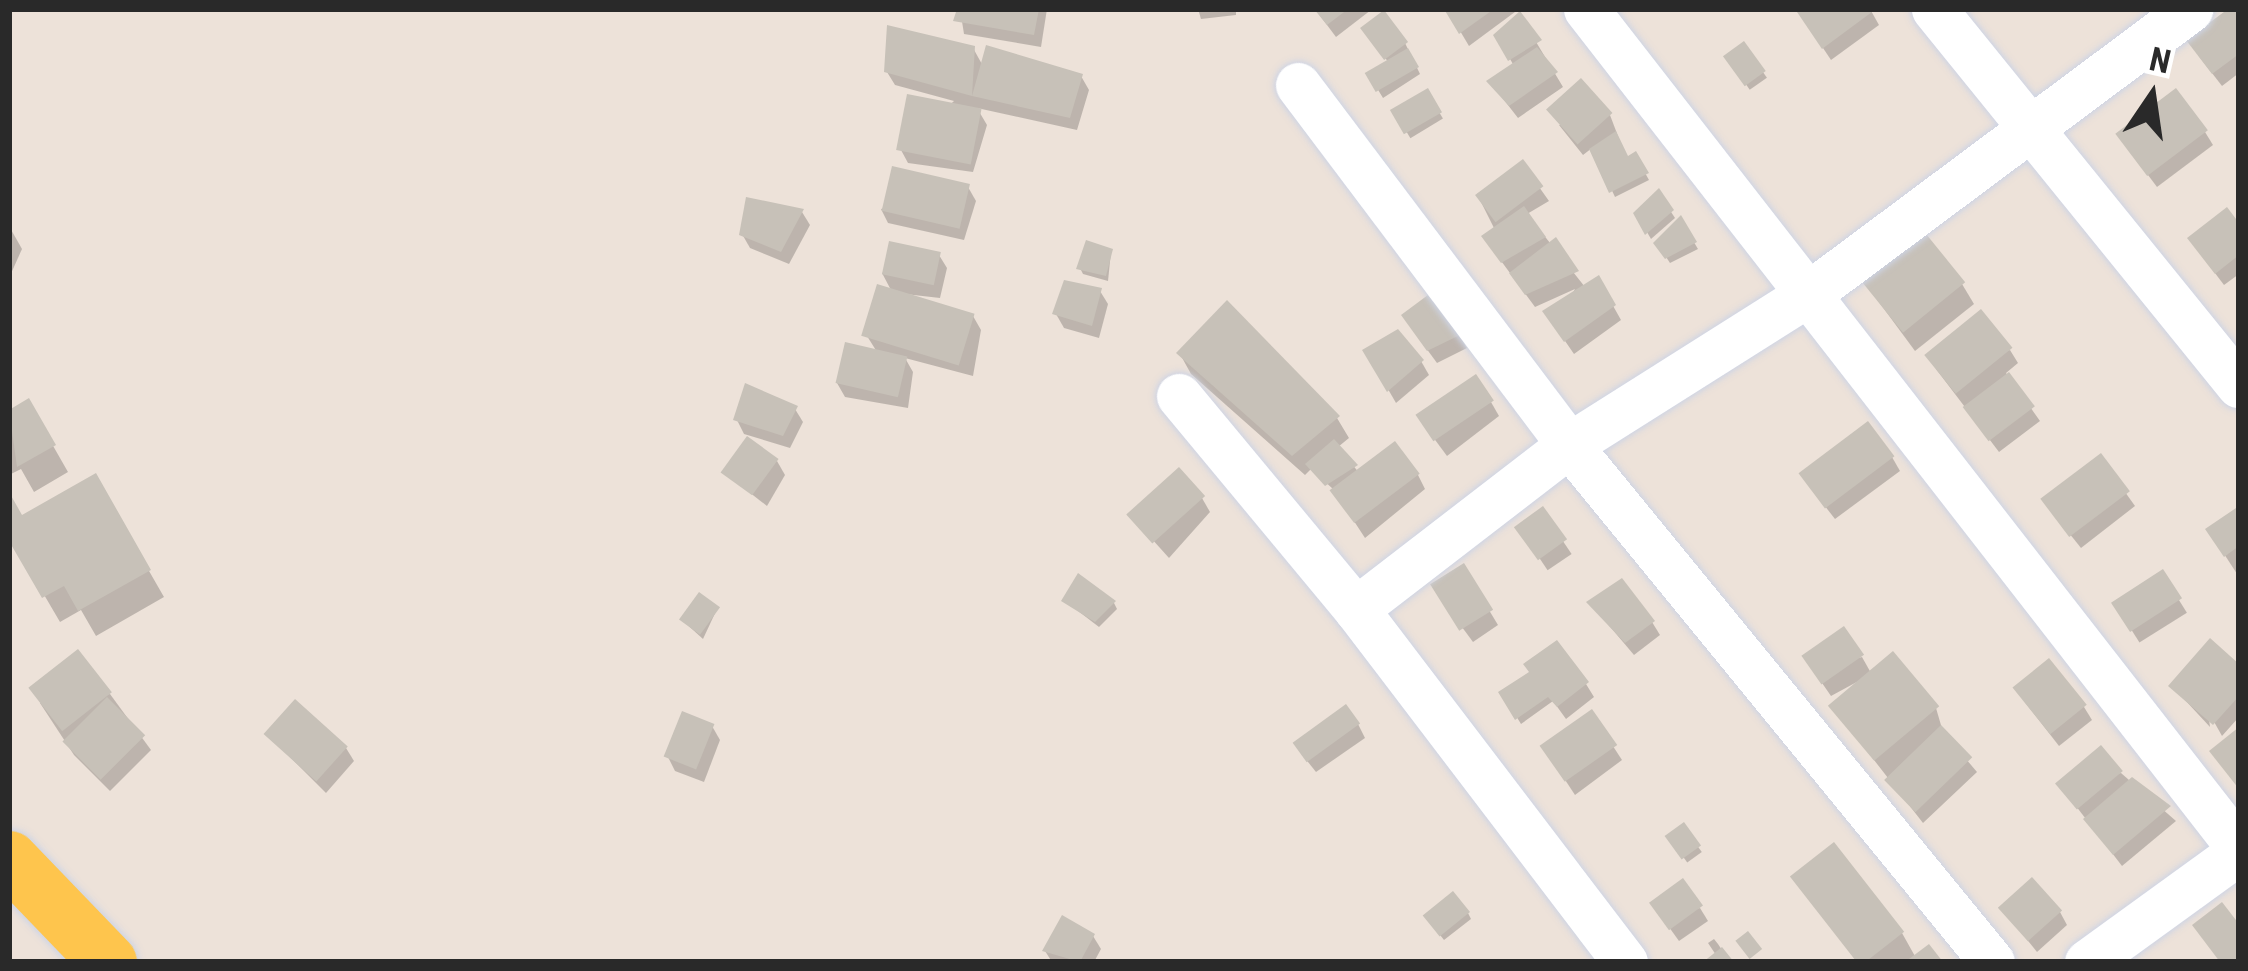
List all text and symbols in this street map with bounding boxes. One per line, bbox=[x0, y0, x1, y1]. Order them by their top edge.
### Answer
north arrow bbox=[2092, 36, 2212, 156]
text: N bbox=[2146, 39, 2174, 82]

